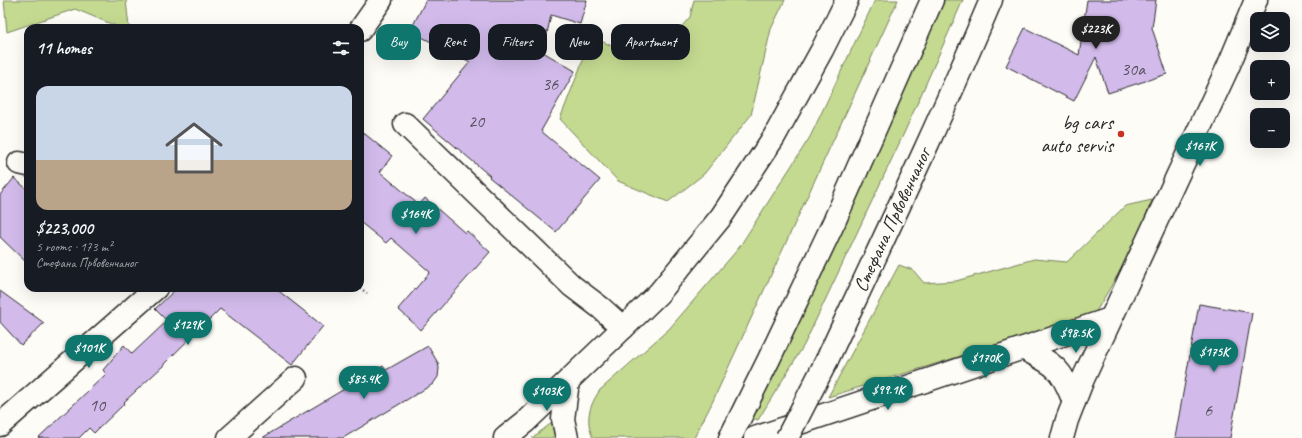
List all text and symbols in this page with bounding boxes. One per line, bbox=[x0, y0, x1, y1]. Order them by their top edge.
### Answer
map controls bbox=[1250, 12, 1290, 148]
button: layers bbox=[1250, 12, 1290, 52]
pin: $223K bbox=[1068, 16, 1124, 50]
text: $223K bbox=[1081, 21, 1111, 37]
chip: Buy bbox=[376, 24, 421, 60]
chip: Rent bbox=[429, 24, 480, 60]
chip: Filters bbox=[488, 24, 547, 60]
chip: New bbox=[555, 24, 603, 60]
chip: Apartment bbox=[611, 24, 690, 60]
icon: filters bbox=[330, 37, 352, 59]
text: 11 homes bbox=[36, 38, 92, 59]
house number: 30a bbox=[1121, 58, 1146, 80]
button: + bbox=[1250, 60, 1290, 100]
house number: 36 bbox=[542, 73, 559, 95]
button: − bbox=[1250, 108, 1290, 148]
house number: 20 bbox=[468, 110, 486, 132]
place label: bg cars auto servis bbox=[1041, 110, 1115, 158]
icon: home bbox=[158, 112, 230, 184]
marker: bg cars auto servis bbox=[1116, 129, 1126, 139]
pin: $167K bbox=[1172, 133, 1228, 167]
text: $167K bbox=[1185, 138, 1215, 154]
street label: Стефана Првовенчаног bbox=[848, 142, 937, 296]
pin: $164K bbox=[388, 201, 444, 235]
text: $164K bbox=[401, 206, 431, 222]
text: $223,000 bbox=[36, 218, 93, 239]
text: 5 rooms · 173 m² bbox=[36, 239, 112, 255]
text: Стефана Првовенчаног bbox=[36, 255, 137, 271]
pin: $129K bbox=[160, 312, 216, 346]
text: $129K bbox=[173, 317, 203, 333]
pin: $98.5K bbox=[1043, 320, 1109, 354]
text: $98.5K bbox=[1060, 325, 1092, 341]
pin: $101K bbox=[61, 335, 117, 369]
pin: $175K bbox=[1186, 339, 1242, 373]
text: $101K bbox=[74, 340, 104, 356]
text: $175K bbox=[1199, 344, 1229, 360]
pin: $170K bbox=[958, 345, 1014, 379]
text: $170K bbox=[971, 350, 1001, 366]
pin: $85.4K bbox=[331, 366, 397, 400]
text: $85.4K bbox=[348, 371, 380, 387]
pin: $99.1K bbox=[855, 377, 921, 411]
pin: $103K bbox=[519, 378, 575, 412]
text: $99.1K bbox=[872, 382, 904, 398]
text: $103K bbox=[532, 383, 562, 399]
house number: 10 bbox=[89, 394, 107, 416]
house number: 6 bbox=[1204, 399, 1213, 421]

